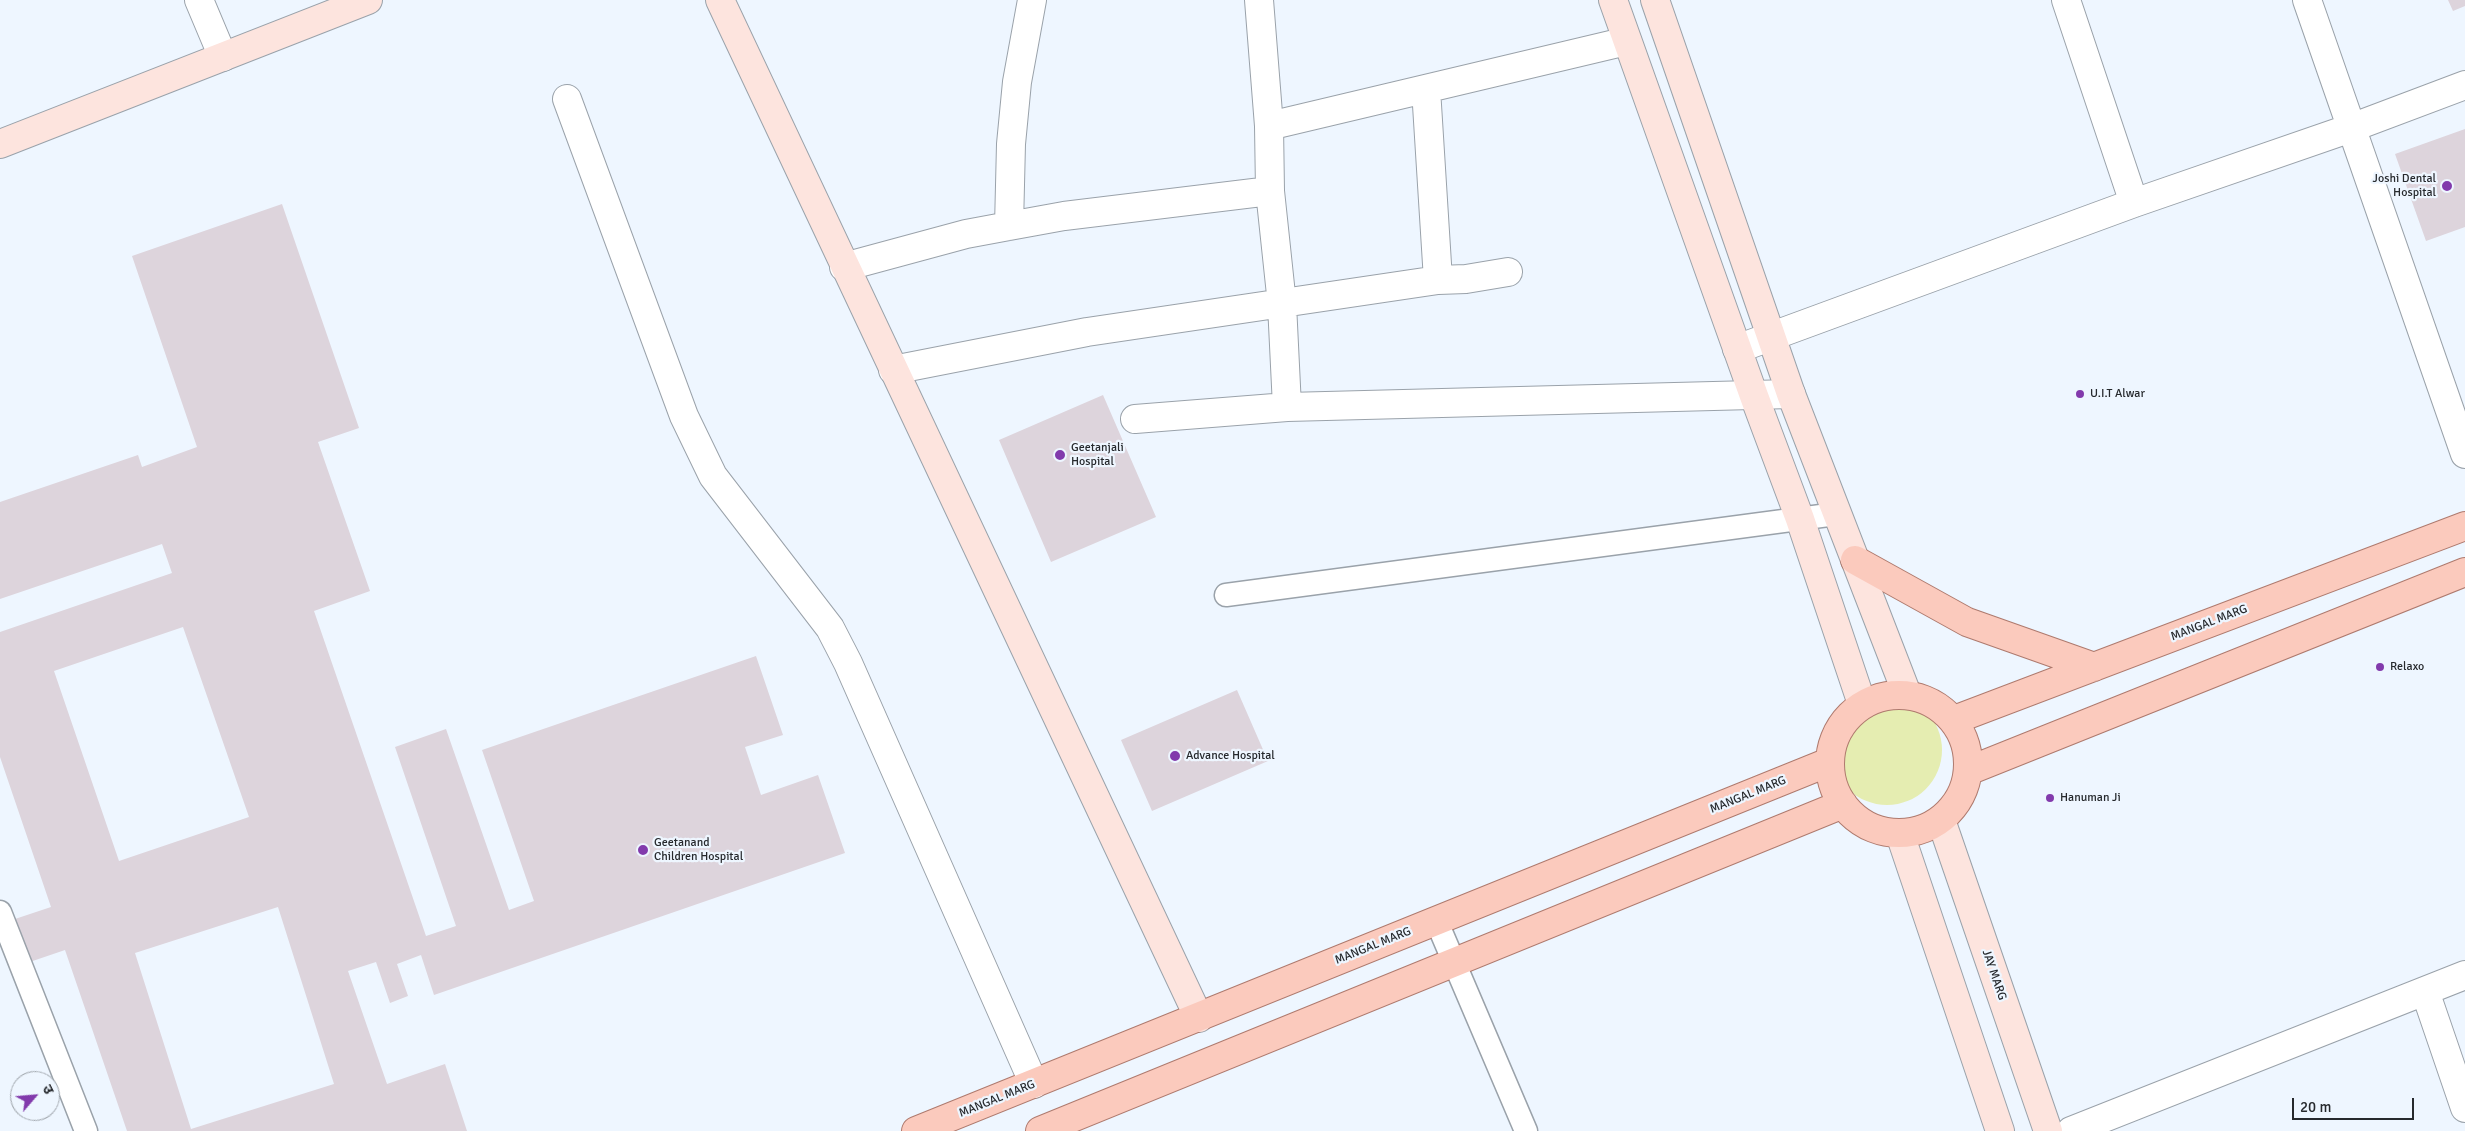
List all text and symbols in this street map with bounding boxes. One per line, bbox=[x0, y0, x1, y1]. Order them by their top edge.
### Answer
place label: Joshi Dental Hospital bbox=[2373, 172, 2436, 200]
marker: Joshi Dental Hospital bbox=[2440, 179, 2454, 193]
place label: U.I.T Alwar bbox=[2090, 387, 2145, 401]
marker: U.I.T Alwar bbox=[2074, 388, 2086, 400]
place label: Geetanjali Hospital bbox=[1071, 441, 1124, 469]
marker: Geetanjali Hospital bbox=[1053, 448, 1067, 462]
street label: MANGAL MARG bbox=[2169, 602, 2249, 644]
place label: Relaxo bbox=[2390, 660, 2424, 674]
marker: Relaxo bbox=[2374, 661, 2386, 673]
marker: Advance Hospital bbox=[1168, 749, 1182, 763]
place label: Advance Hospital bbox=[1186, 749, 1275, 763]
street label: MANGAL MARG bbox=[1708, 773, 1788, 817]
place label: Hanuman Ji bbox=[2060, 791, 2121, 805]
marker: Hanuman Ji bbox=[2044, 792, 2056, 804]
place label: Geetanand Children Hospital bbox=[654, 836, 743, 864]
marker: Geetanand Children Hospital bbox=[636, 843, 650, 857]
street label: MANGAL MARG bbox=[1333, 924, 1413, 968]
street label: JAY MARG bbox=[1979, 948, 2009, 1002]
north arrow bbox=[10, 1071, 60, 1121]
street label: MANGAL MARG bbox=[957, 1077, 1037, 1121]
text: उ bbox=[38, 1082, 57, 1097]
scale bar bbox=[2295, 1088, 2418, 1120]
text: 20 m bbox=[2300, 1098, 2331, 1116]

